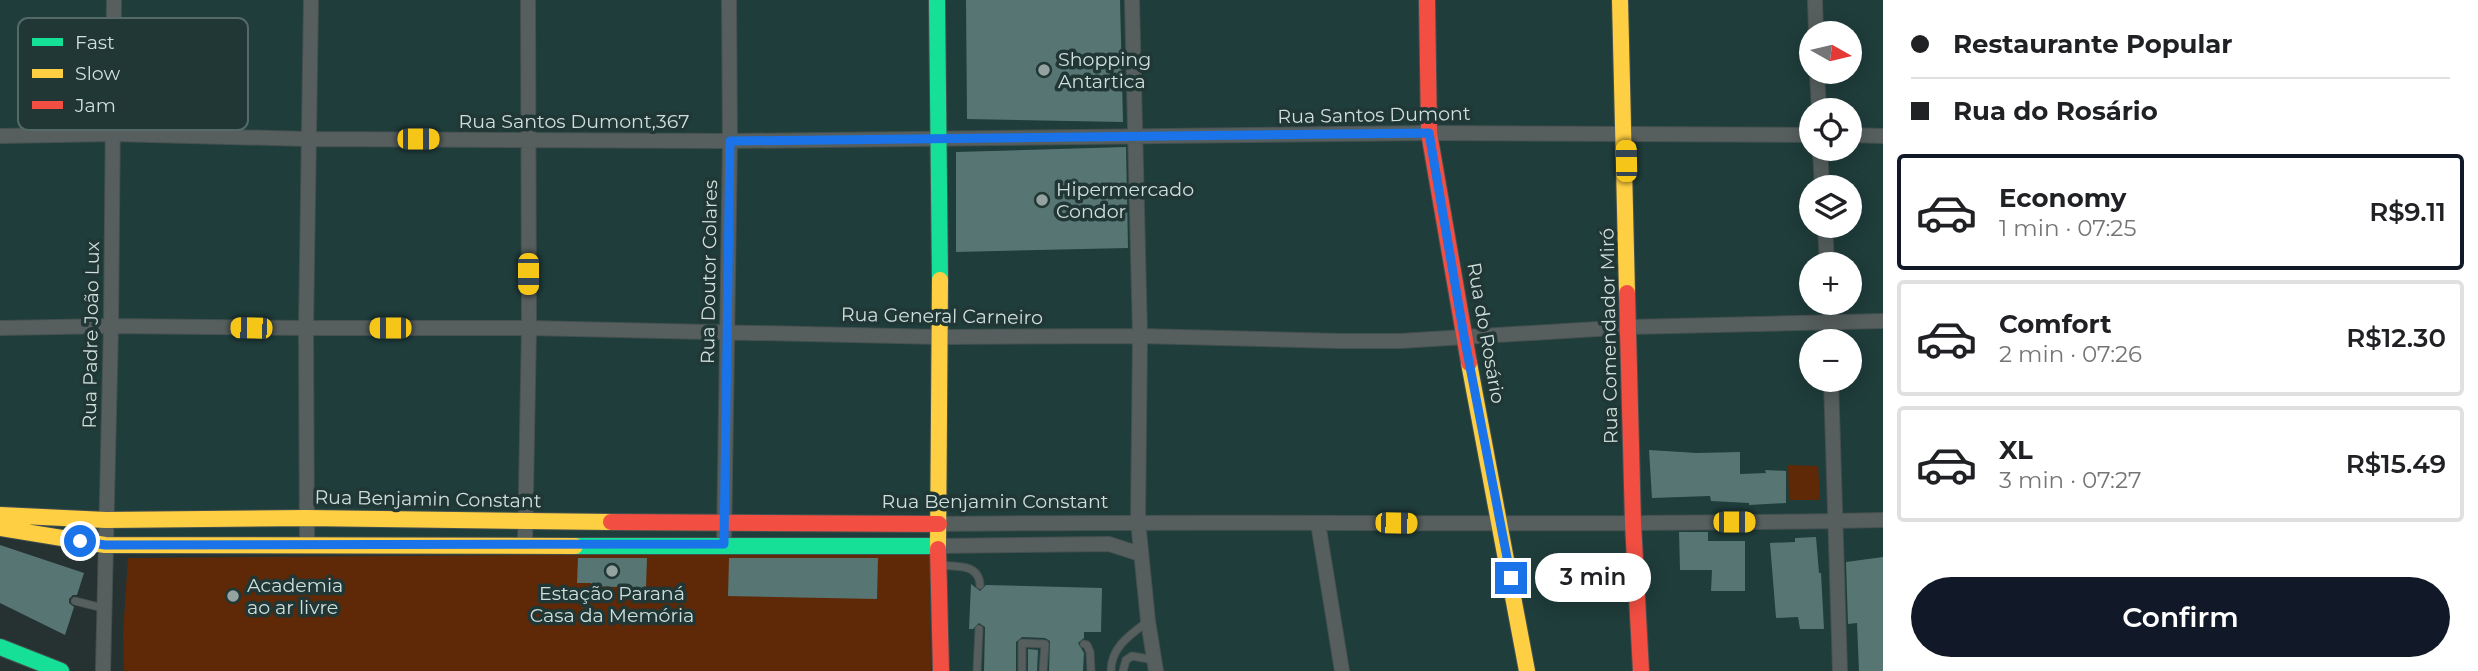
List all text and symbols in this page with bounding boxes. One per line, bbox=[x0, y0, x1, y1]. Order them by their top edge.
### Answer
legend bbox=[18, 18, 248, 130]
north arrow bbox=[1799, 21, 1862, 84]
map controls bbox=[1799, 21, 1862, 392]
text: Restaurante Popular bbox=[1953, 28, 2233, 60]
text: Fast bbox=[75, 31, 115, 54]
place label: Shopping Antartica bbox=[1058, 48, 1151, 93]
text: Slow bbox=[75, 62, 120, 85]
marker: Shopping Antartica bbox=[1036, 62, 1052, 78]
text: Jam bbox=[74, 94, 116, 117]
text: Rua do Rosário bbox=[1953, 95, 2158, 127]
button: locate bbox=[1799, 98, 1862, 161]
street label: Rua Santos Dumont bbox=[1277, 102, 1471, 128]
street label: Rua Santos Dumont,367 bbox=[459, 110, 689, 133]
car bbox=[398, 129, 440, 150]
car bbox=[1616, 140, 1637, 182]
button: layers bbox=[1799, 175, 1862, 238]
place label: Hipermercado Condor bbox=[1056, 178, 1194, 223]
street label: Rua Doutor Colares bbox=[696, 180, 722, 364]
icon: car bbox=[1915, 181, 1978, 244]
text: Economy bbox=[1999, 182, 2126, 214]
marker: Hipermercado Condor bbox=[1034, 192, 1050, 208]
text: R$9.11 bbox=[2369, 196, 2446, 228]
text: 1 min · 07:25 bbox=[1999, 214, 2136, 242]
street label: Rua Comendador Miró bbox=[1596, 228, 1622, 444]
street label: Rua Padre João Lux bbox=[78, 241, 104, 429]
button: + bbox=[1799, 252, 1862, 315]
car bbox=[518, 253, 539, 295]
street label: Rua do Rosário bbox=[1462, 261, 1510, 406]
street label: Rua General Carneiro bbox=[841, 303, 1043, 329]
icon: car bbox=[1915, 307, 1978, 370]
text: Comfort bbox=[1999, 308, 2111, 340]
car bbox=[230, 317, 273, 339]
car bbox=[370, 318, 412, 339]
text: R$12.30 bbox=[2346, 322, 2446, 354]
button: − bbox=[1799, 329, 1862, 392]
text: 2 min · 07:26 bbox=[1999, 340, 2142, 368]
icon: car bbox=[1915, 433, 1978, 496]
text: XL bbox=[1999, 434, 2033, 466]
text: R$15.49 bbox=[2346, 448, 2446, 480]
text: 3 min · 07:27 bbox=[1999, 466, 2142, 494]
street label: Rua Benjamin Constant bbox=[314, 486, 542, 512]
street label: Rua Benjamin Constant bbox=[881, 490, 1109, 513]
car bbox=[1375, 512, 1418, 534]
car bbox=[1714, 512, 1756, 533]
route start bbox=[64, 525, 96, 557]
callout: 3 min bbox=[1536, 554, 1651, 602]
route end bbox=[1495, 562, 1527, 594]
marker: Estação Paraná Casa da Memória bbox=[604, 563, 620, 579]
text: 3 min bbox=[1560, 563, 1626, 591]
place label: Academia ao ar livre bbox=[247, 574, 343, 619]
button: Confirm bbox=[1911, 577, 2450, 657]
place label: Estação Paraná Casa da Memória bbox=[530, 582, 694, 627]
marker: Academia ao ar livre bbox=[225, 588, 241, 604]

